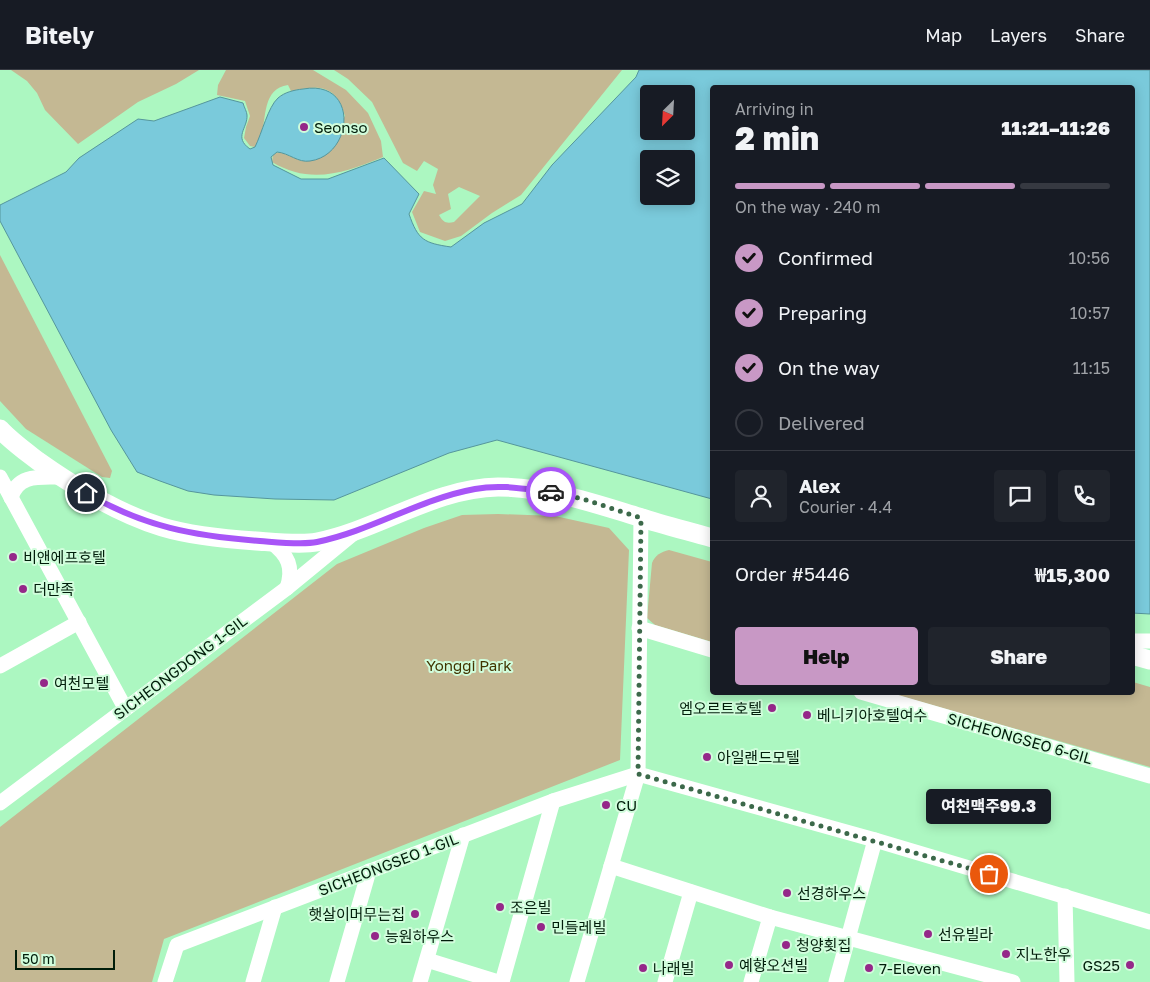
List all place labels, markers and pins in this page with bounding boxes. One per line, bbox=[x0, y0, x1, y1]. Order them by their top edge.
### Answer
place label: Seonso bbox=[314, 118, 367, 136]
marker: Seonso bbox=[298, 121, 310, 133]
pin bbox=[65, 472, 107, 514]
place label: 비앤에프호텔 bbox=[23, 548, 106, 566]
marker: 비앤에프호텔 bbox=[7, 551, 19, 563]
place label: 더만족 bbox=[33, 580, 74, 598]
marker: 더만족 bbox=[17, 583, 29, 595]
place label: 여천모텔 bbox=[54, 674, 109, 692]
marker: 여천모텔 bbox=[38, 677, 50, 689]
place label: 엠오르트호텔 bbox=[679, 699, 762, 717]
marker: 엠오르트호텔 bbox=[766, 702, 778, 714]
place label: 베니키아호텔여수 bbox=[817, 706, 927, 724]
marker: 베니키아호텔여수 bbox=[801, 709, 813, 721]
place label: 아일랜드모텔 bbox=[717, 748, 800, 766]
marker: 아일랜드모텔 bbox=[701, 751, 713, 763]
callout: 여천맥주99.3 bbox=[926, 789, 1052, 824]
place label: CU bbox=[616, 796, 637, 814]
marker: CU bbox=[600, 799, 612, 811]
pin bbox=[968, 853, 1010, 895]
place label: 선경하우스 bbox=[797, 884, 866, 902]
marker: 선경하우스 bbox=[781, 887, 793, 899]
place label: 조은빌 bbox=[510, 898, 551, 916]
marker: 조은빌 bbox=[494, 901, 506, 913]
place label: 햇살이머무는집 bbox=[308, 905, 405, 923]
marker: 햇살이머무는집 bbox=[409, 908, 421, 920]
place label: 민들레빌 bbox=[551, 918, 606, 936]
marker: 민들레빌 bbox=[535, 921, 547, 933]
place label: 선유빌라 bbox=[938, 925, 993, 943]
place label: 능원하우스 bbox=[385, 927, 454, 945]
marker: 선유빌라 bbox=[922, 928, 934, 940]
marker: 능원하우스 bbox=[369, 930, 381, 942]
place label: 청양횟집 bbox=[796, 936, 851, 954]
marker: 청양횟집 bbox=[780, 939, 792, 951]
place label: 지노한우 bbox=[1016, 945, 1071, 963]
marker: 지노한우 bbox=[1000, 948, 1012, 960]
place label: 예향오션빌 bbox=[739, 956, 808, 974]
place label: GS25 bbox=[1082, 956, 1120, 974]
place label: 나래빌 bbox=[653, 959, 694, 977]
marker: 예향오션빌 bbox=[723, 959, 735, 971]
place label: 7-Eleven bbox=[879, 959, 941, 977]
marker: GS25 bbox=[1124, 959, 1136, 971]
marker: 나래빌 bbox=[637, 962, 649, 974]
marker: 7-Eleven bbox=[863, 962, 875, 974]

